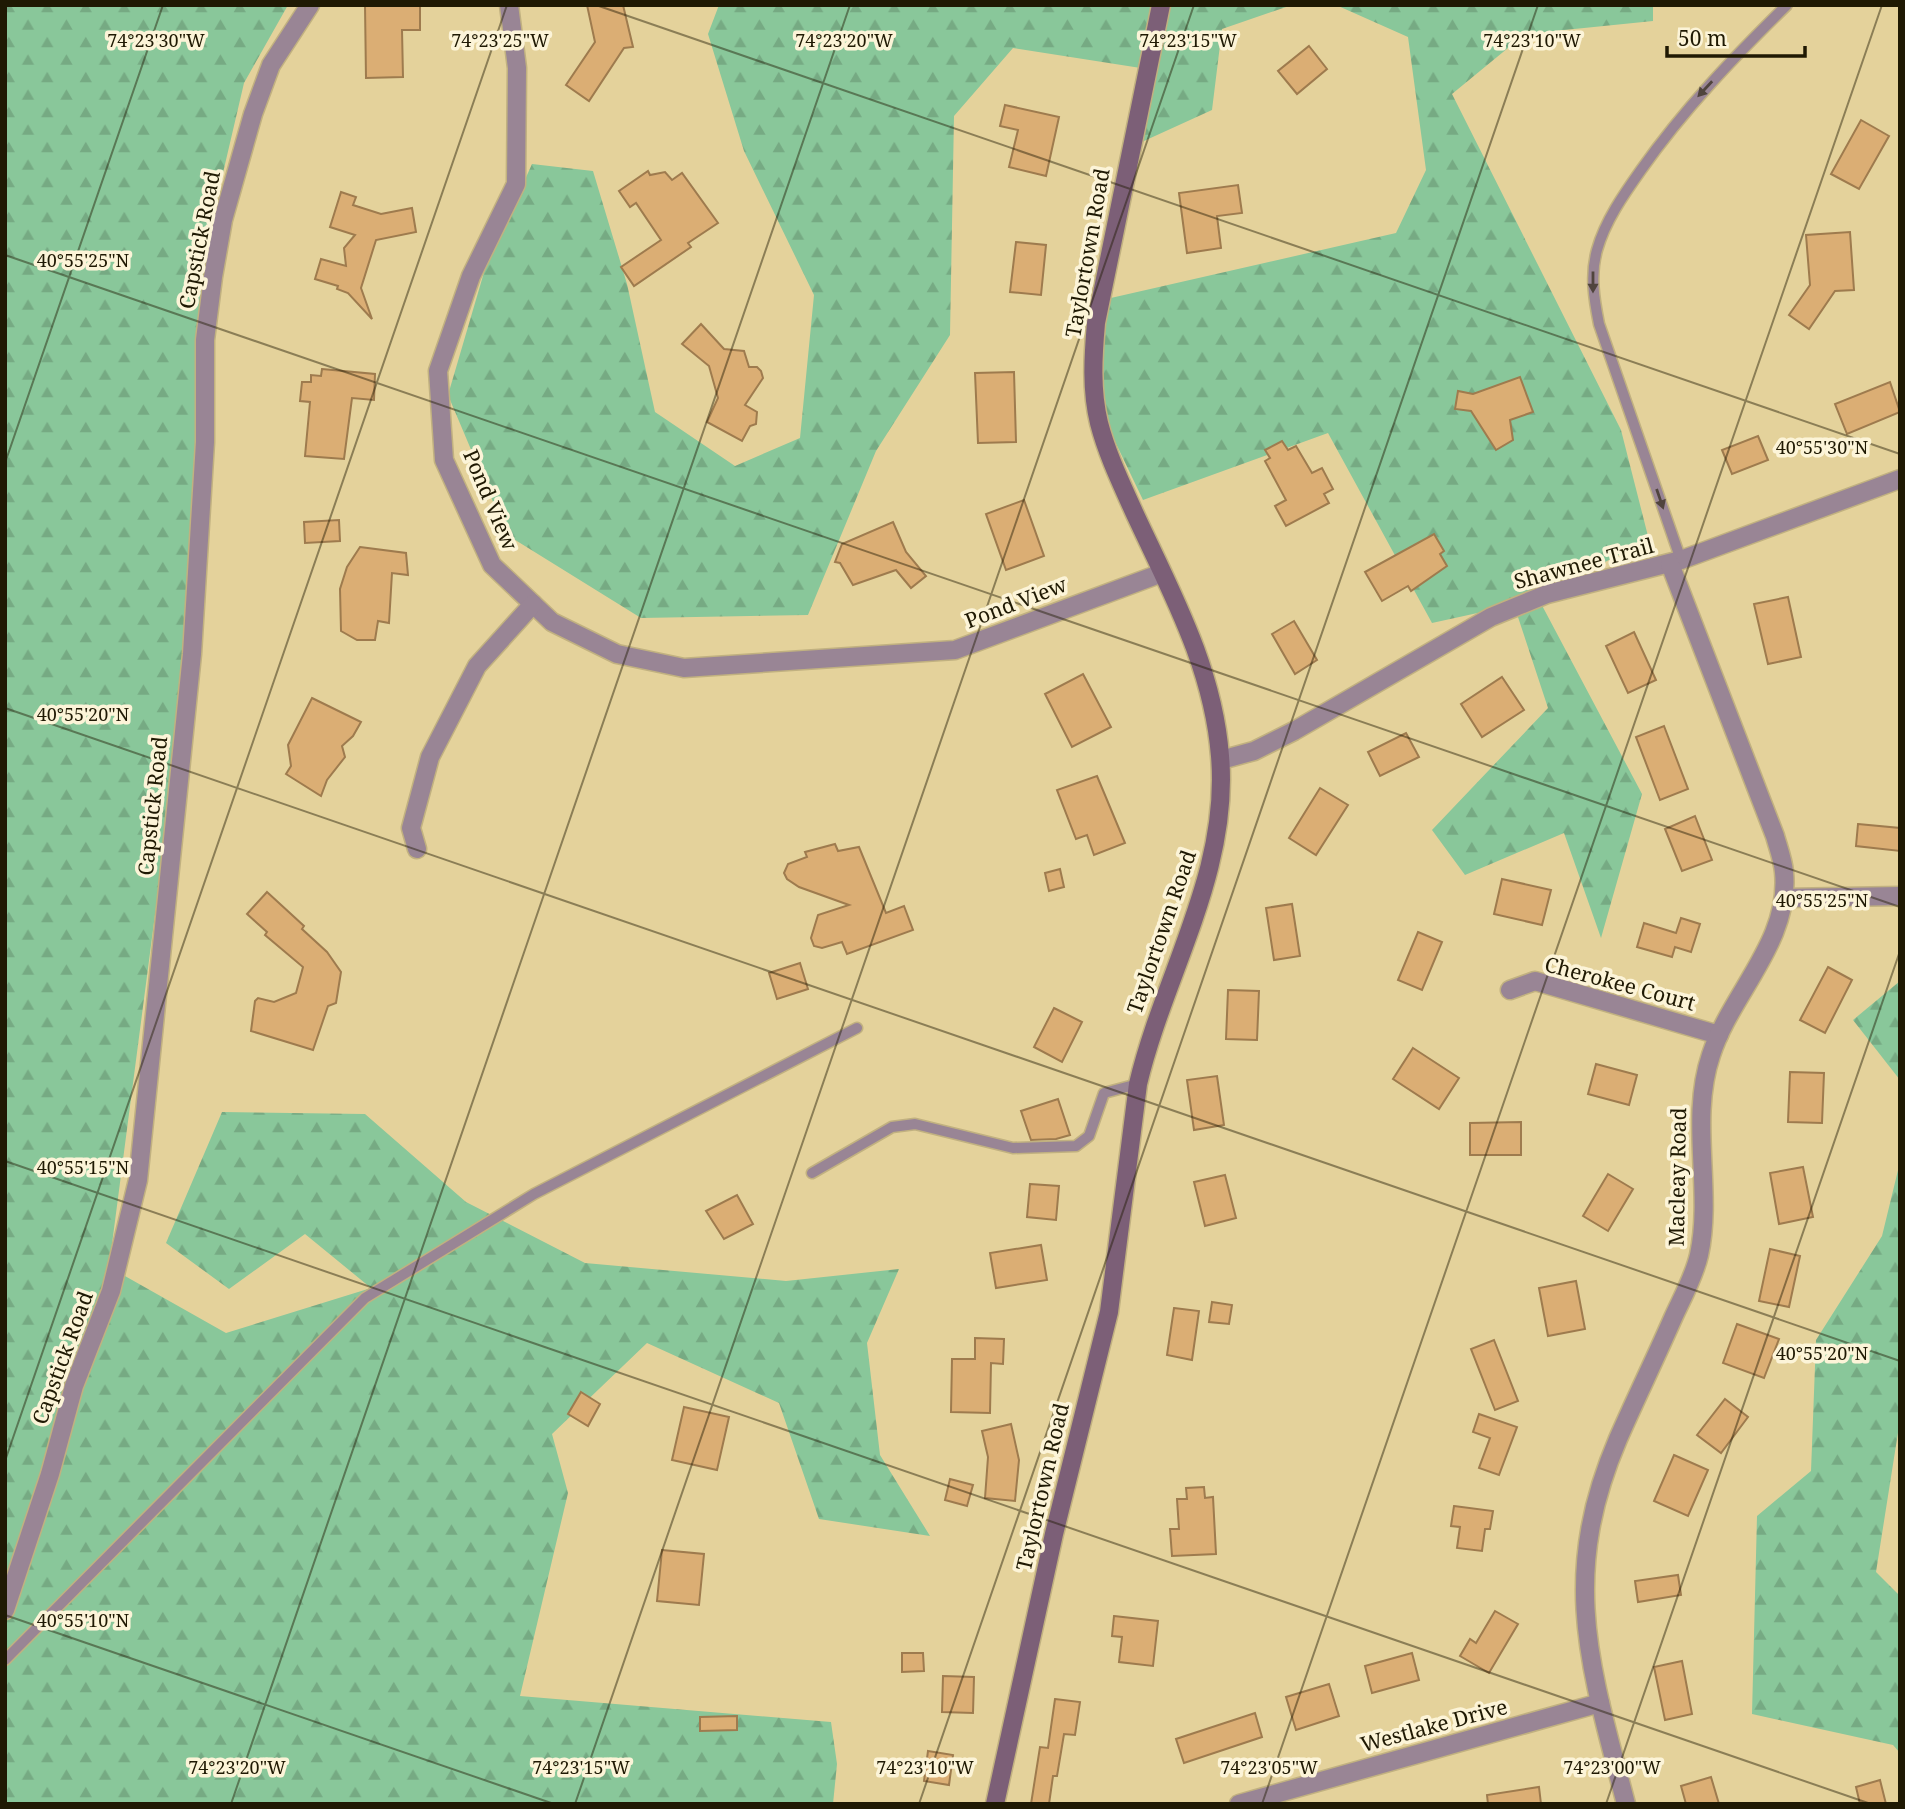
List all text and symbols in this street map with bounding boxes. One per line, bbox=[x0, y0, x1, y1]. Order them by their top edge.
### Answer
scale bar bbox=[1667, 14, 1805, 58]
text: 50 m bbox=[1678, 24, 1727, 52]
text: 74°23'30"W bbox=[107, 28, 205, 52]
text: 74°23'25"W bbox=[451, 28, 549, 52]
text: 74°23'20"W bbox=[795, 28, 893, 52]
text: 74°23'15"W bbox=[1139, 28, 1237, 52]
text: 74°23'10"W bbox=[1483, 28, 1581, 52]
one-way arrow bbox=[1698, 80, 1714, 97]
street label: Taylortown Road bbox=[1058, 166, 1116, 340]
street label: Capstick Road bbox=[172, 168, 226, 311]
text: 40°55'25"N bbox=[37, 248, 130, 272]
one-way arrow bbox=[1587, 271, 1599, 293]
text: 40°55'30"N bbox=[1776, 435, 1869, 459]
street label: Pond View bbox=[457, 445, 525, 555]
one-way arrow bbox=[1655, 488, 1666, 509]
street label: Shawnee Trail bbox=[1511, 531, 1657, 595]
street label: Pond View bbox=[961, 570, 1071, 634]
text: 40°55'20"N bbox=[37, 702, 130, 726]
street label: Capstick Road bbox=[131, 735, 173, 877]
street label: Taylortown Road bbox=[1120, 846, 1202, 1017]
text: 40°55'25"N bbox=[1776, 888, 1869, 912]
street label: Cherokee Court bbox=[1542, 949, 1699, 1017]
street label: Macleay Road bbox=[1662, 1107, 1692, 1247]
text: 40°55'15"N bbox=[37, 1155, 130, 1179]
street label: Capstick Road bbox=[25, 1287, 99, 1428]
text: 40°55'20"N bbox=[1776, 1341, 1869, 1365]
street label: Taylortown Road bbox=[1009, 1400, 1075, 1573]
text: 40°55'10"N bbox=[37, 1608, 130, 1632]
street label: Westlake Drive bbox=[1357, 1692, 1510, 1758]
text: 74°23'20"W bbox=[188, 1755, 286, 1779]
text: 74°23'15"W bbox=[532, 1755, 630, 1779]
text: 74°23'10"W bbox=[876, 1755, 974, 1779]
text: 74°23'05"W bbox=[1220, 1755, 1318, 1779]
text: 74°23'00"W bbox=[1563, 1755, 1661, 1779]

